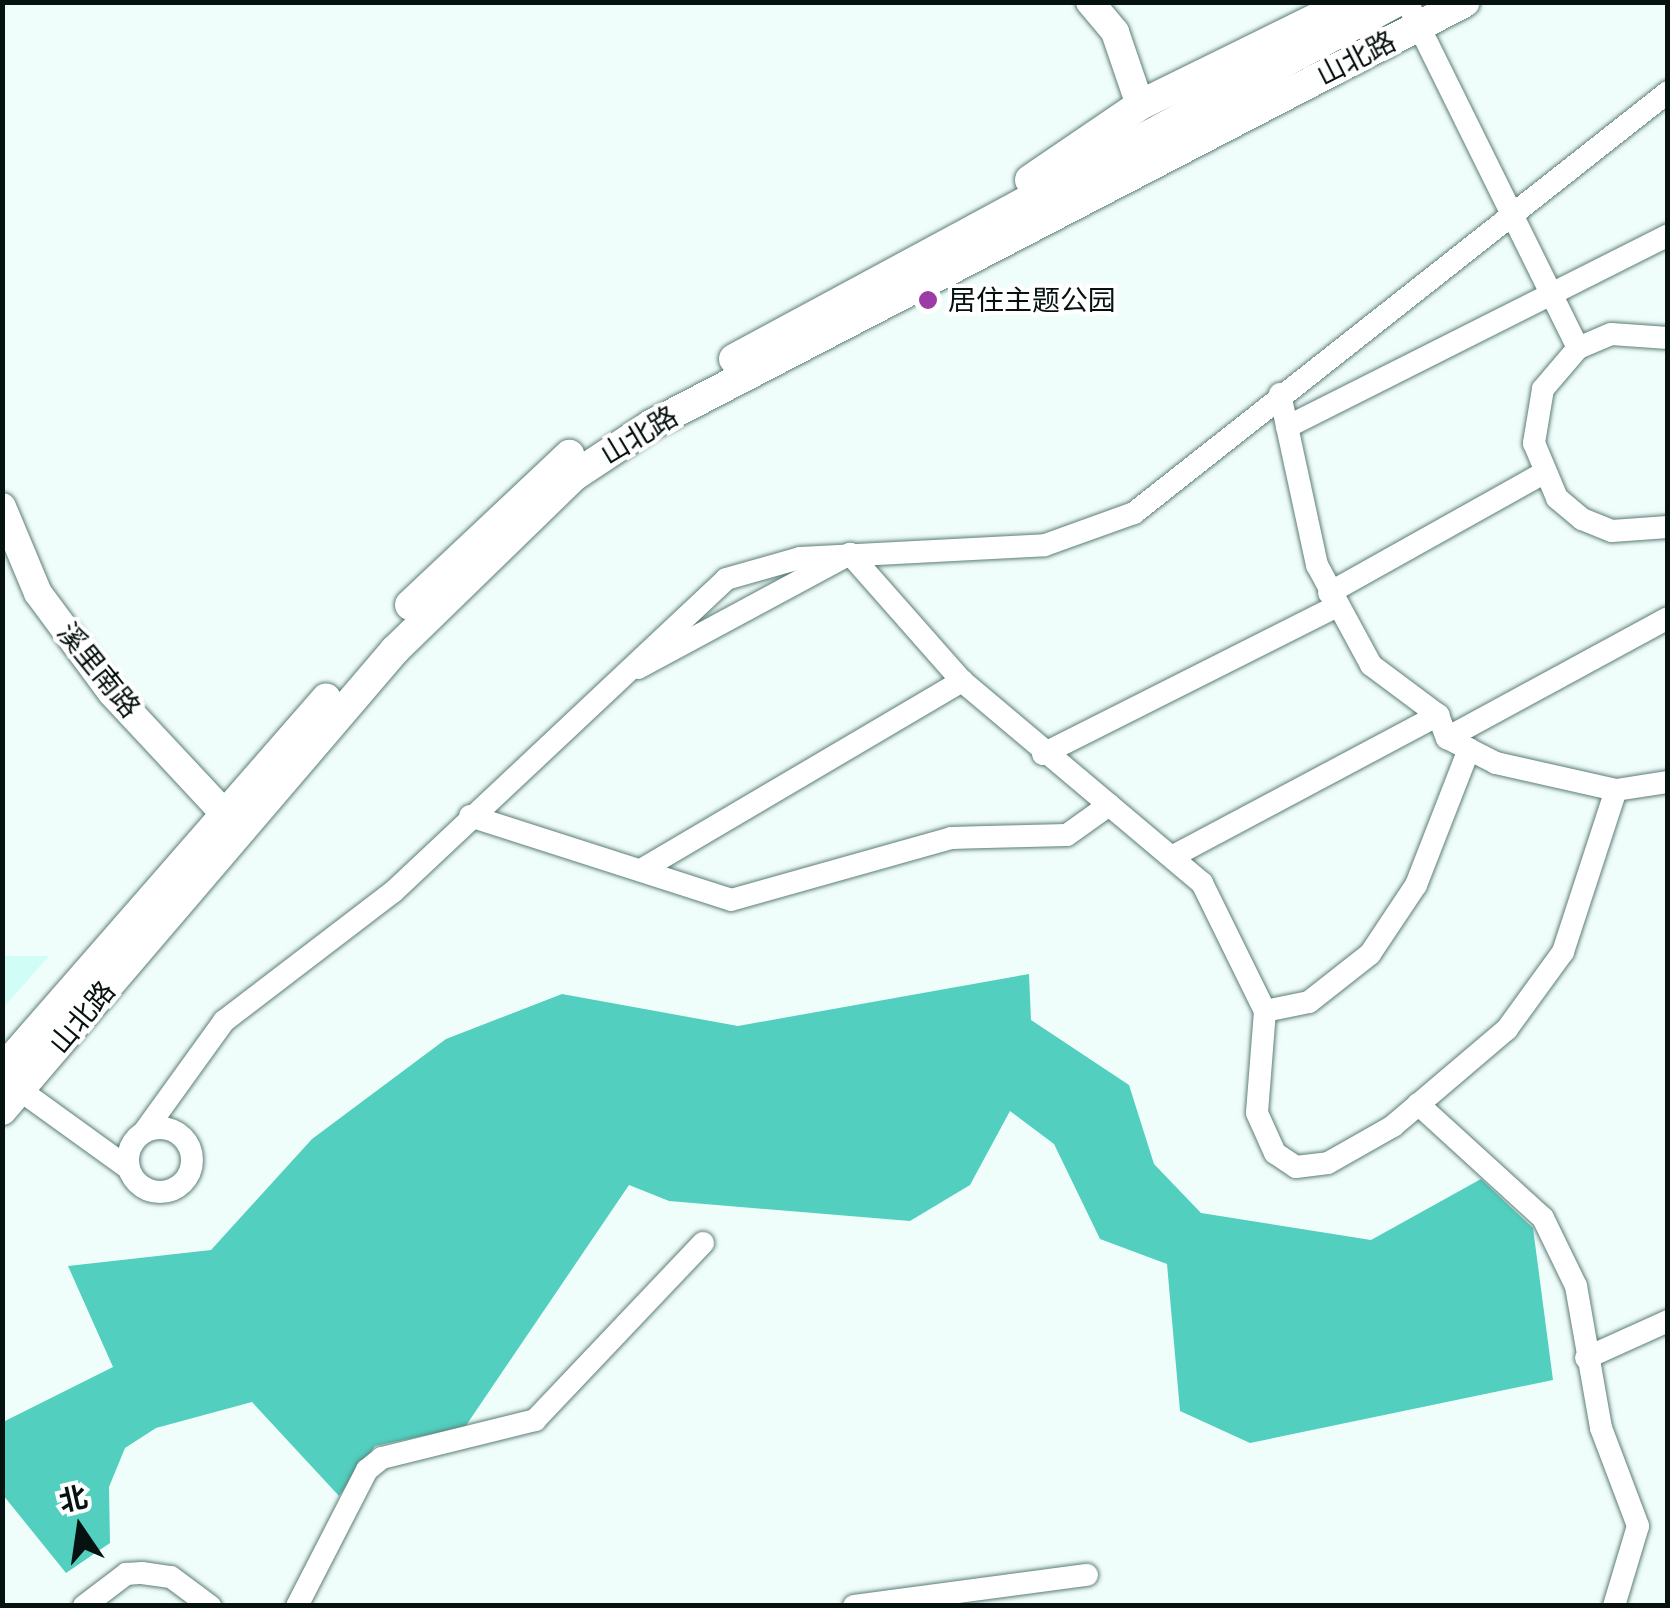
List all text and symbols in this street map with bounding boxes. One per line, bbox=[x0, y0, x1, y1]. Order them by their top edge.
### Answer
street label: 山北路 bbox=[1311, 24, 1401, 92]
place label: 居住主题公园 bbox=[948, 283, 1116, 317]
marker: 居住主题公园 bbox=[917, 289, 939, 311]
street label: 山北路 bbox=[594, 399, 684, 471]
street label: 溪里南路 bbox=[51, 616, 147, 724]
street label: 山北路 bbox=[42, 974, 122, 1060]
north arrow bbox=[30, 1478, 130, 1578]
text: 北 bbox=[56, 1478, 91, 1518]

